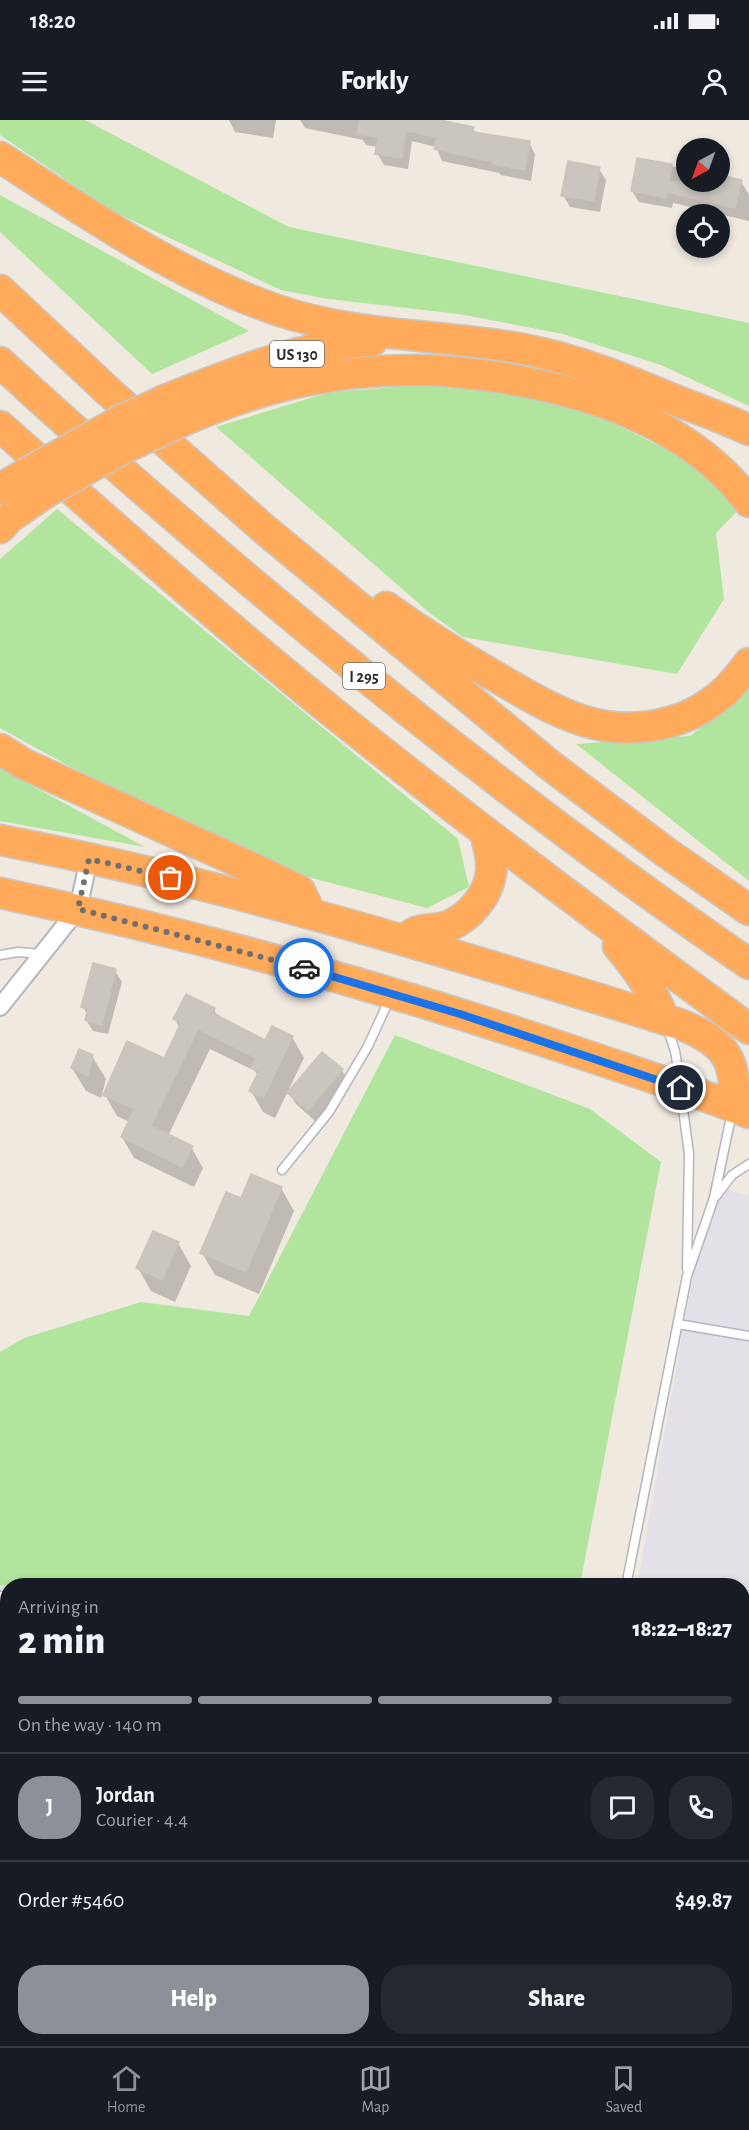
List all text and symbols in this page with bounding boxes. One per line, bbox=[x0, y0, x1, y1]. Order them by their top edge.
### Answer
text: 18:20 bbox=[30, 10, 76, 32]
icon: menu bbox=[18, 65, 51, 98]
icon: person bbox=[698, 65, 731, 98]
text: Forkly bbox=[340, 67, 409, 94]
north arrow bbox=[676, 138, 730, 192]
map controls bbox=[676, 138, 730, 258]
button: locate bbox=[676, 204, 730, 258]
road number: US 130 bbox=[270, 341, 324, 367]
road number: I 295 bbox=[343, 663, 385, 689]
pin bbox=[145, 852, 196, 903]
icon: bag bbox=[154, 861, 187, 894]
courier bbox=[274, 938, 334, 998]
icon: car bbox=[288, 952, 321, 985]
pin bbox=[655, 1062, 706, 1113]
icon: home bbox=[664, 1071, 697, 1104]
text: Arriving in bbox=[18, 1597, 99, 1617]
text: 18:22–18:27 bbox=[632, 1618, 732, 1640]
text: 2 min bbox=[18, 1622, 105, 1661]
text: On the way · 140 m bbox=[18, 1715, 162, 1735]
button: chat bbox=[591, 1776, 654, 1839]
button: phone bbox=[669, 1776, 732, 1839]
text: Jordan bbox=[96, 1784, 155, 1806]
text: J bbox=[46, 1796, 53, 1818]
text: Courier · 4.4 bbox=[96, 1810, 188, 1830]
text: Order #5460 bbox=[18, 1889, 124, 1911]
text: $49.87 bbox=[675, 1889, 732, 1911]
button: Help bbox=[18, 1965, 369, 2034]
button: Share bbox=[381, 1965, 732, 2034]
tab: Home bbox=[107, 2062, 145, 2117]
tab: Map bbox=[359, 2062, 392, 2117]
tab: Saved bbox=[606, 2062, 642, 2117]

